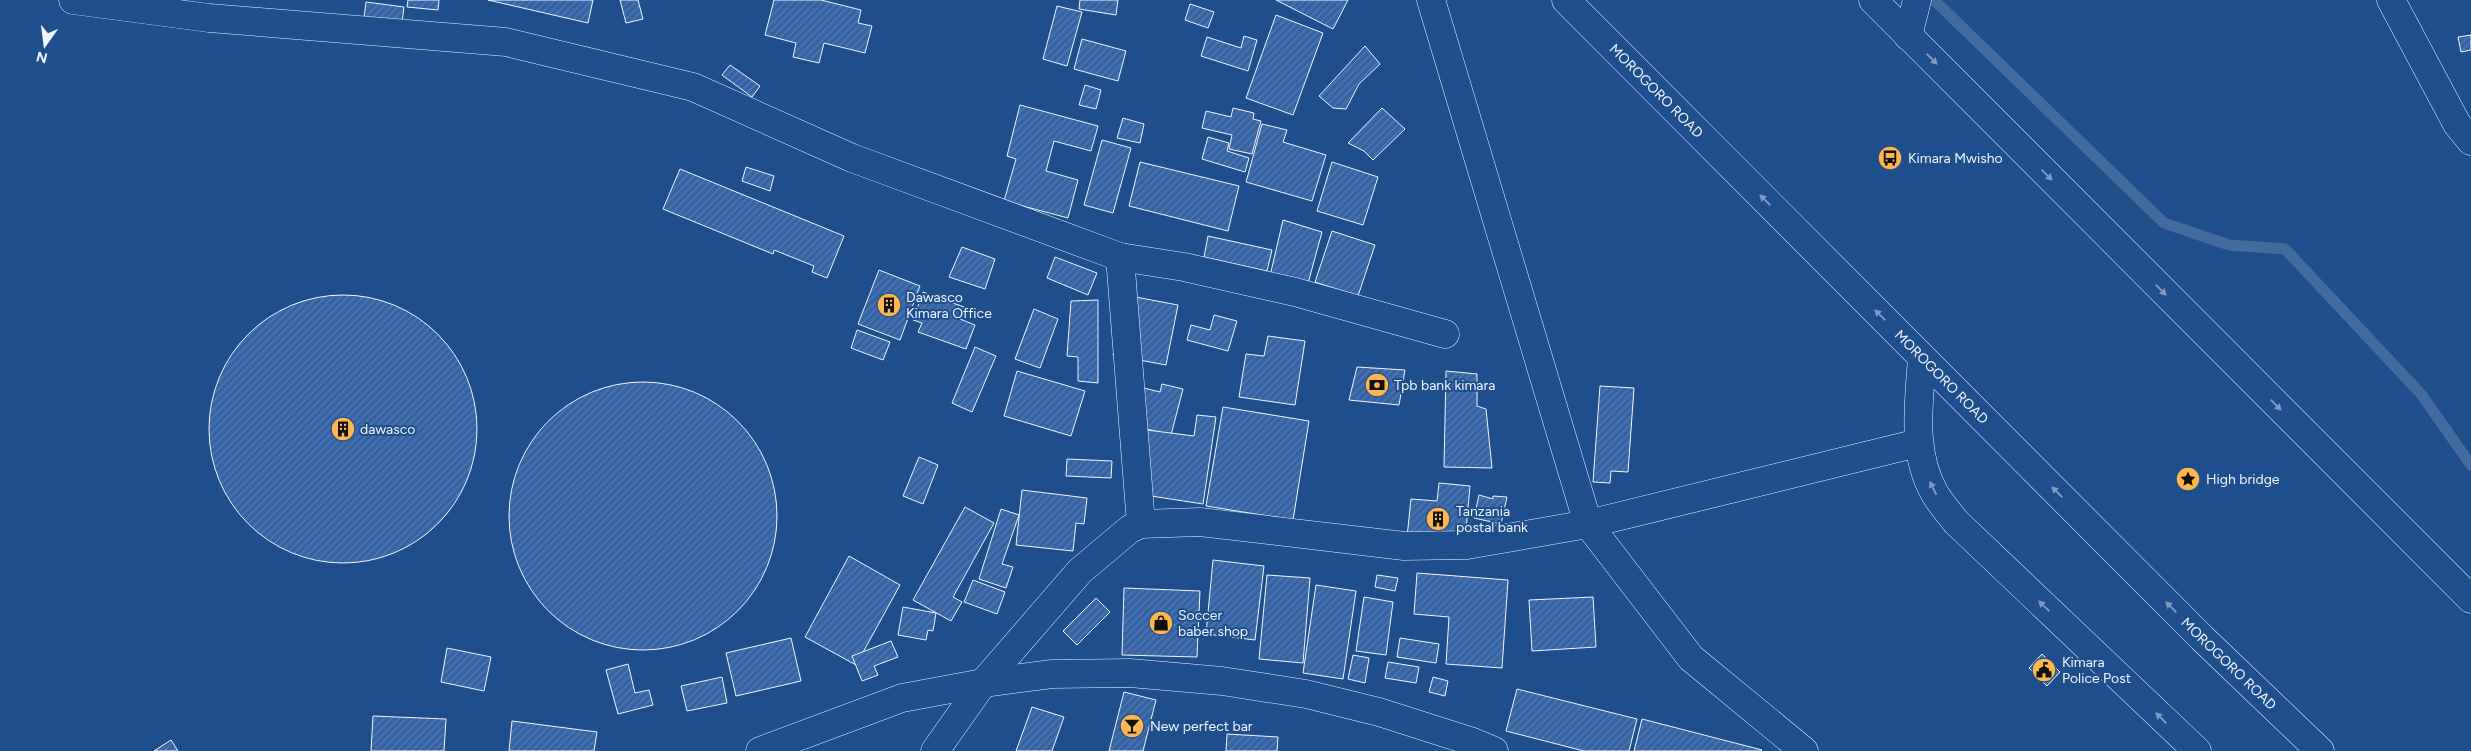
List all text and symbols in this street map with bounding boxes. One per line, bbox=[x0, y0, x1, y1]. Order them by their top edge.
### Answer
north arrow bbox=[20, 20, 70, 70]
street label: MOROGORO ROAD bbox=[1606, 40, 1706, 142]
text: N bbox=[35, 48, 49, 67]
one-way arrow bbox=[1926, 53, 1938, 65]
bus stop icon: Kimara Mwisho bbox=[1877, 145, 1903, 171]
place label: Kimara Mwisho bbox=[1908, 150, 2003, 167]
one-way arrow bbox=[2040, 168, 2052, 180]
one-way arrow bbox=[1760, 194, 1772, 206]
one-way arrow bbox=[2155, 284, 2167, 296]
place label: Dawasco Kimara Office bbox=[906, 289, 992, 322]
building icon: Dawasco Kimara Office bbox=[876, 292, 902, 318]
one-way arrow bbox=[1874, 310, 1886, 322]
street label: MOROGORO ROAD bbox=[1891, 327, 1992, 428]
bank icon: Tpb bank kimara bbox=[1364, 372, 1390, 398]
place label: Tpb bank kimara bbox=[1394, 377, 1495, 394]
one-way arrow bbox=[2270, 399, 2282, 411]
building icon: dawasco bbox=[330, 416, 356, 442]
place label: dawasco bbox=[360, 421, 415, 438]
place icon: High bridge bbox=[2175, 466, 2201, 492]
place label: High bridge bbox=[2206, 471, 2280, 488]
one-way arrow bbox=[1928, 481, 1937, 495]
one-way arrow bbox=[2051, 487, 2063, 499]
place label: Tanzania postal bank bbox=[1456, 503, 1528, 536]
building icon: Tanzania postal bank bbox=[1425, 506, 1451, 532]
one-way arrow bbox=[2038, 600, 2050, 612]
one-way arrow bbox=[2166, 602, 2178, 614]
place label: Soccer baber shop bbox=[1178, 607, 1248, 640]
shop icon: Soccer baber shop bbox=[1148, 610, 1174, 636]
street label: MOROGORO ROAD bbox=[2177, 614, 2280, 714]
place label: Kimara Police Post bbox=[2062, 654, 2131, 687]
public building icon: Kimara Police Post bbox=[2031, 657, 2057, 683]
one-way arrow bbox=[2155, 712, 2167, 724]
bar icon: New perfect bar bbox=[1119, 713, 1145, 739]
place label: New perfect bar bbox=[1150, 718, 1253, 735]

